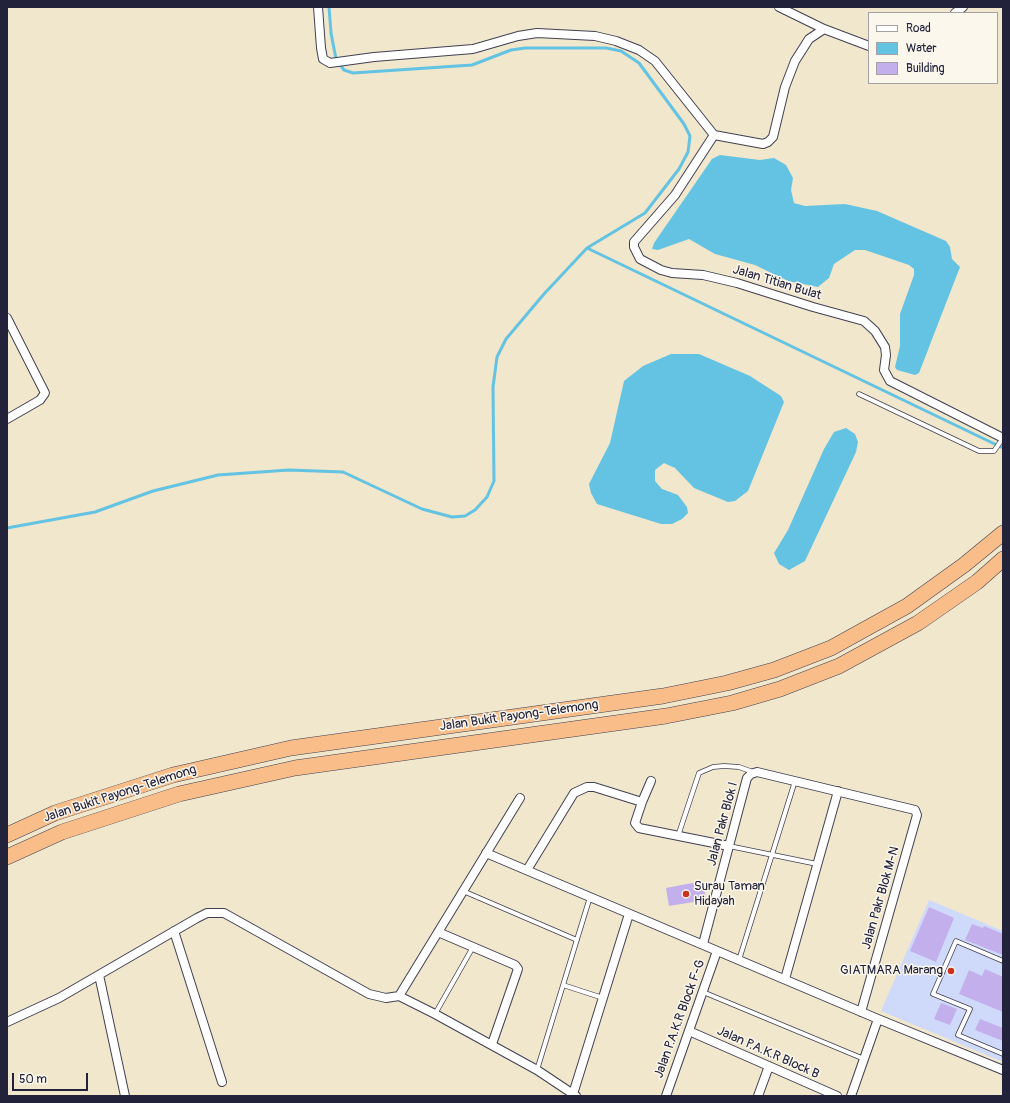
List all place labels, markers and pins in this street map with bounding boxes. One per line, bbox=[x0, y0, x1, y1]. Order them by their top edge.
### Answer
place label: Surau Taman Hidayah bbox=[694, 879, 765, 910]
marker: Surau Taman Hidayah bbox=[681, 889, 691, 899]
place label: GIATMARA Marang bbox=[840, 963, 943, 979]
marker: GIATMARA Marang bbox=[946, 966, 956, 976]

